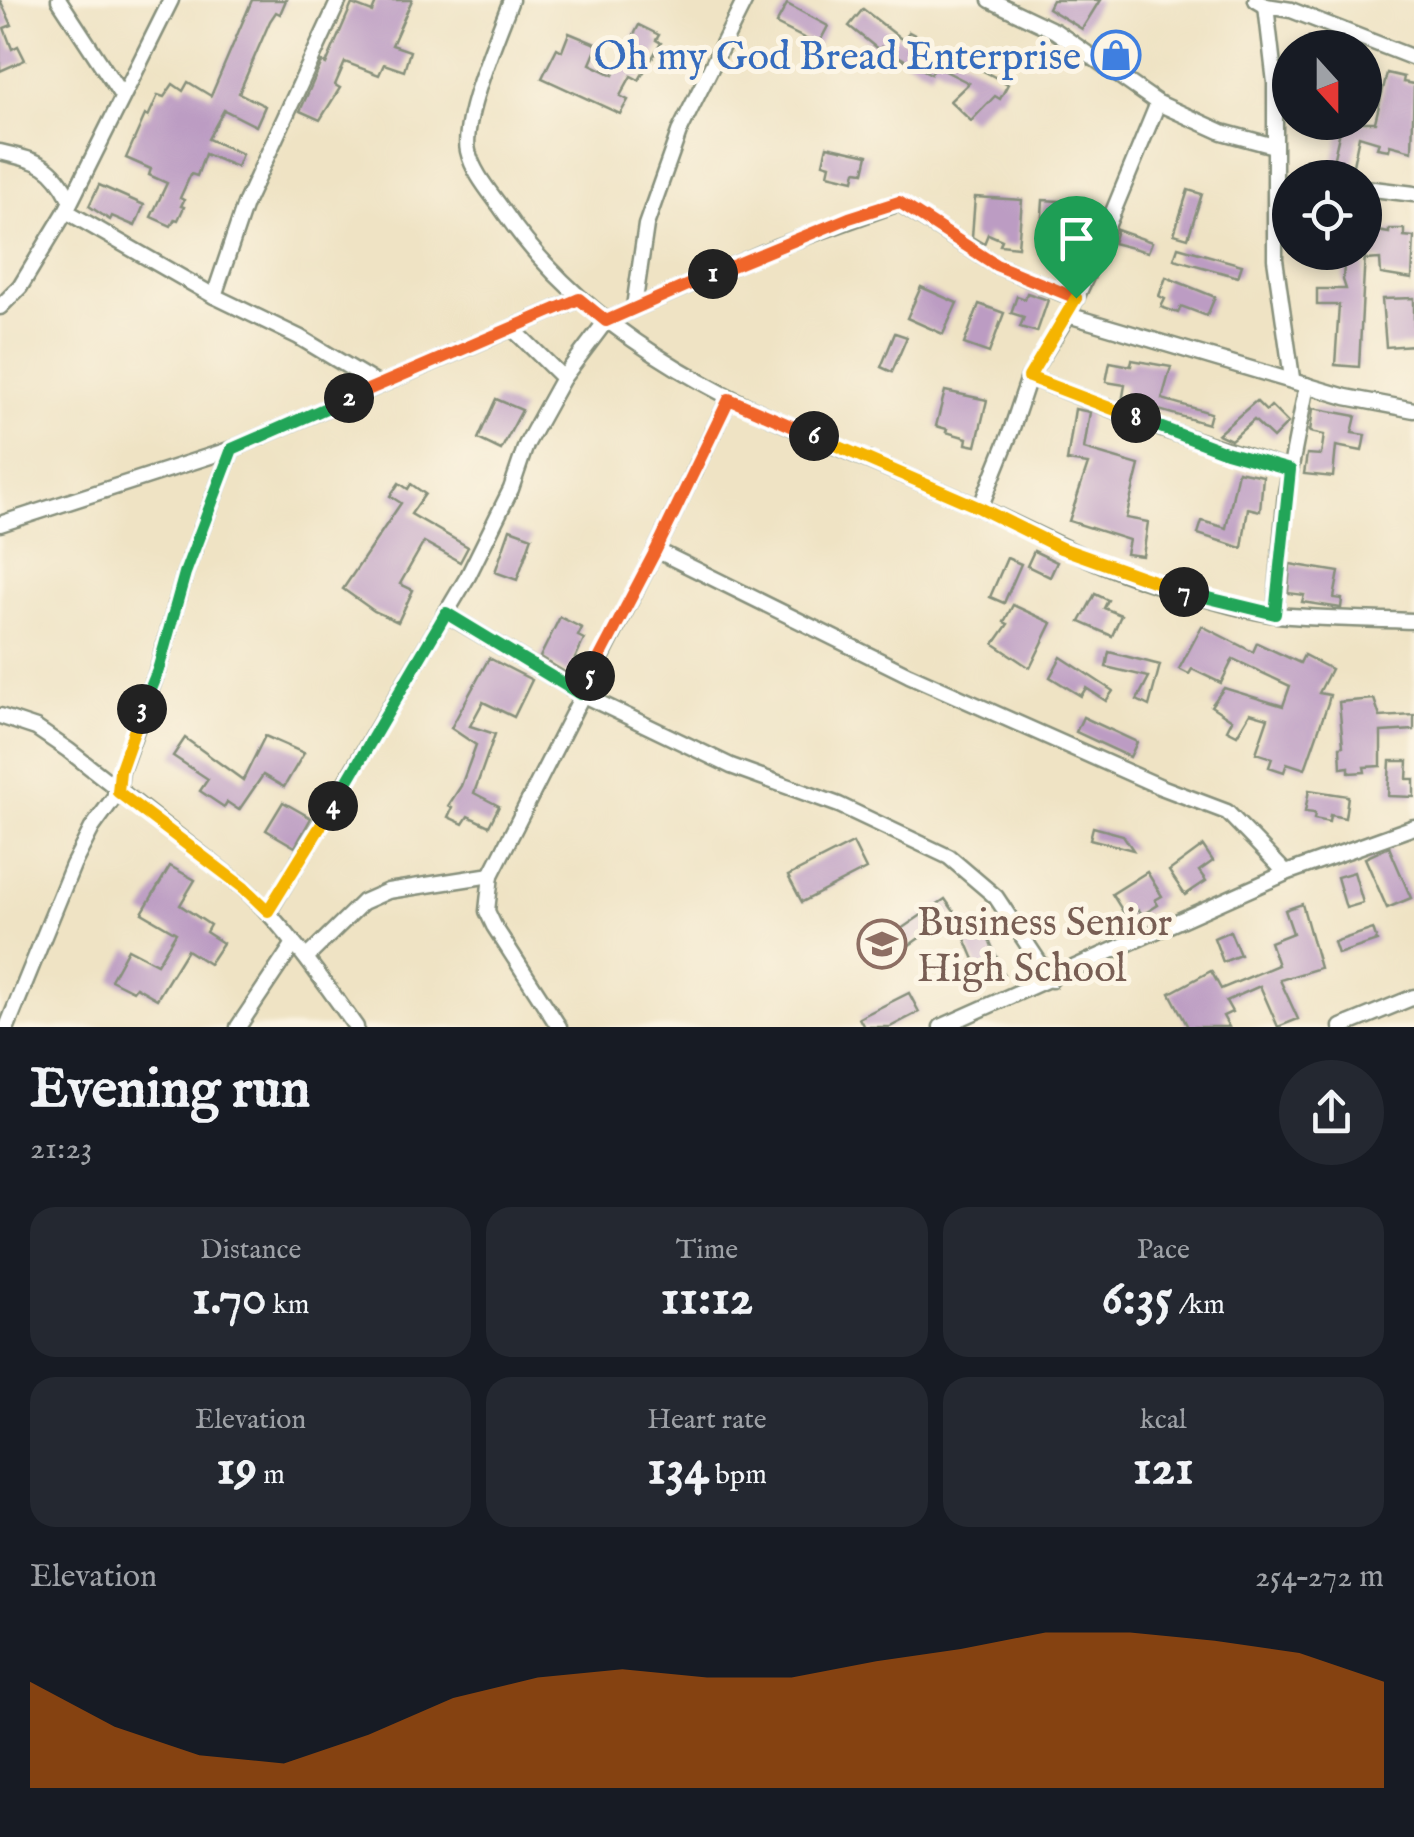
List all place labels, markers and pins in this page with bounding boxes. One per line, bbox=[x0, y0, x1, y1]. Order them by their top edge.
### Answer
shop icon: Oh my God Bread Enterprise bbox=[1090, 29, 1142, 81]
place label: Oh my God Bread Enterprise bbox=[594, 33, 1081, 84]
pin bbox=[1034, 196, 1119, 299]
pin: 1 bbox=[688, 249, 738, 299]
pin: 2 bbox=[324, 373, 374, 423]
pin: 8 bbox=[1111, 393, 1161, 443]
pin: 6 bbox=[789, 411, 839, 461]
pin: 7 bbox=[1159, 567, 1209, 617]
pin: 5 bbox=[565, 651, 615, 701]
pin: 3 bbox=[117, 684, 167, 734]
pin: 4 bbox=[308, 781, 358, 831]
place label: Business Senior High School bbox=[917, 899, 1173, 996]
school or university icon: Business Senior High School bbox=[856, 918, 908, 970]

